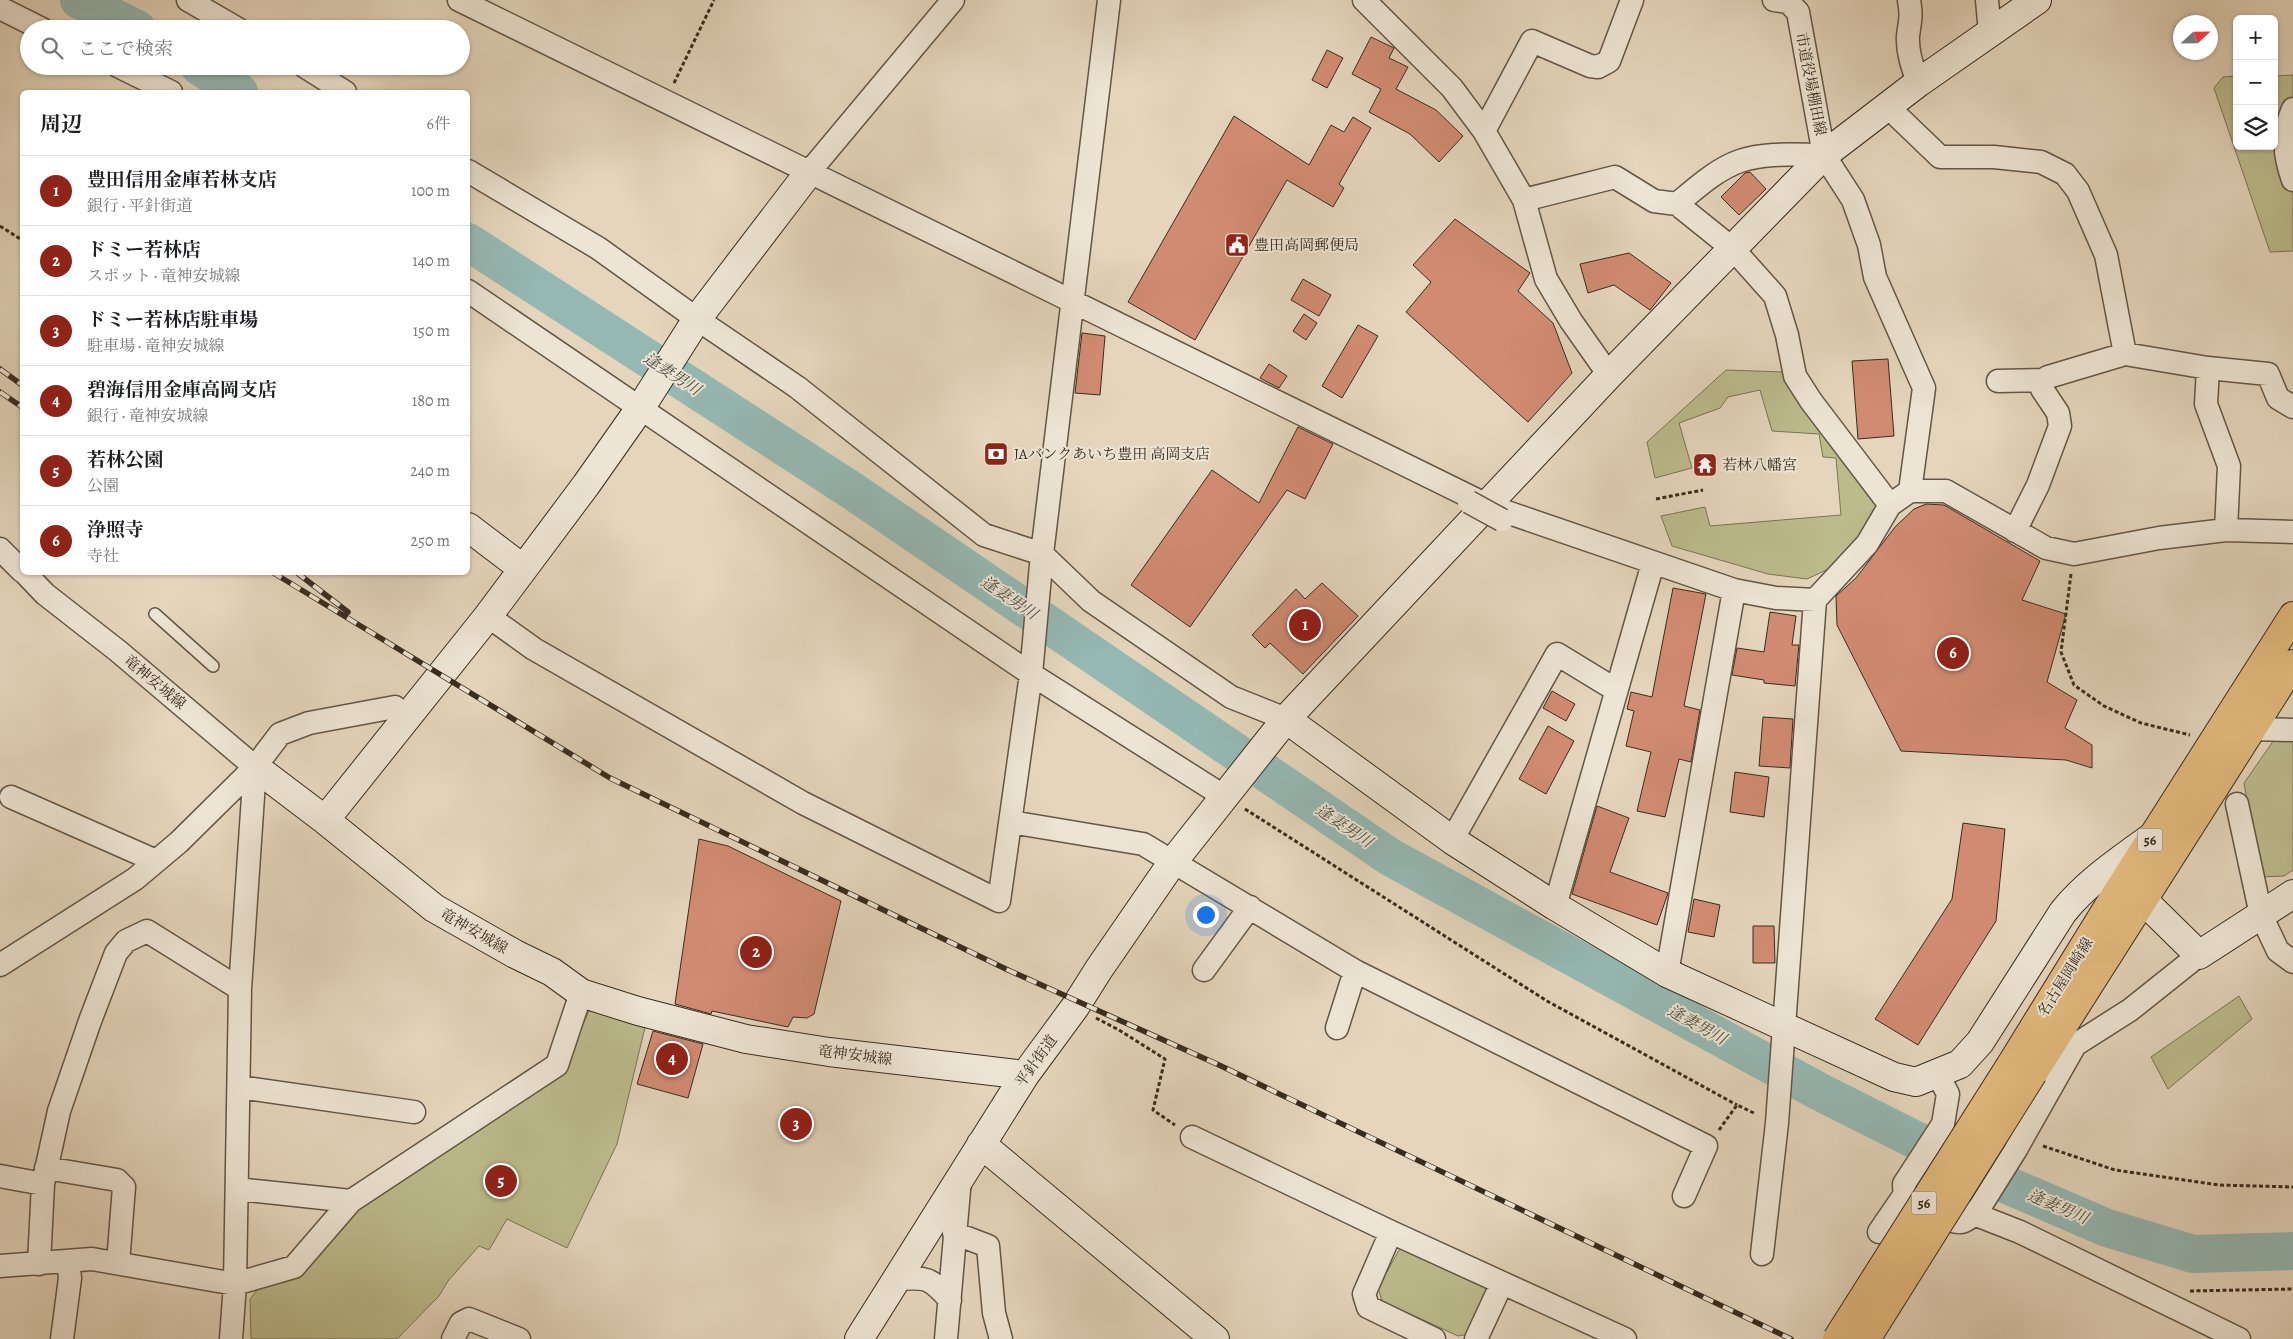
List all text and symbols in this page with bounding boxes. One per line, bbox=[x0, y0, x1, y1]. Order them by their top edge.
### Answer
north arrow bbox=[2173, 15, 2218, 60]
map controls bbox=[2233, 15, 2278, 150]
button: + bbox=[2233, 15, 2278, 60]
search box bbox=[20, 20, 470, 75]
street label: 市道役場棚田線 bbox=[1791, 31, 1831, 137]
icon: search bbox=[38, 34, 66, 62]
text: ここで検索 bbox=[78, 36, 173, 62]
button: − bbox=[2233, 60, 2278, 105]
button: layers bbox=[2233, 105, 2278, 150]
text: 周辺 bbox=[40, 110, 82, 138]
text: 6件 bbox=[427, 113, 450, 135]
text: 豊田信用金庫若林支店 bbox=[87, 167, 277, 193]
text: 1 bbox=[53, 180, 59, 202]
text: 100 m bbox=[411, 180, 450, 202]
text: 銀行 · 平針街道 bbox=[87, 195, 193, 217]
public building icon: 豊田高岡郵便局 bbox=[1224, 232, 1250, 258]
place label: 豊田高岡郵便局 bbox=[1254, 235, 1359, 255]
text: ドミー若林店 bbox=[87, 237, 201, 263]
text: 2 bbox=[52, 250, 60, 272]
text: 140 m bbox=[412, 250, 450, 272]
text: スポット · 竜神安城線 bbox=[87, 265, 241, 287]
text: ドミー若林店駐車場 bbox=[87, 307, 258, 333]
text: 3 bbox=[53, 320, 59, 342]
text: 150 m bbox=[413, 320, 450, 342]
text: 駐車場 · 竜神安城線 bbox=[87, 335, 225, 357]
water label: 逢妻男川 bbox=[639, 347, 706, 402]
text: 碧海信用金庫高岡支店 bbox=[87, 377, 277, 403]
text: 4 bbox=[52, 390, 60, 412]
text: 180 m bbox=[412, 390, 450, 412]
text: 銀行 · 竜神安城線 bbox=[87, 405, 209, 427]
bank icon: JAバンクあいち豊田 高岡支店 bbox=[983, 441, 1009, 467]
place label: JAバンクあいち豊田 高岡支店 bbox=[1014, 444, 1210, 464]
text: 若林公園 bbox=[87, 447, 163, 473]
temple icon: 若林八幡宮 bbox=[1692, 452, 1718, 478]
place label: 若林八幡宮 bbox=[1722, 455, 1797, 475]
text: 5 bbox=[53, 460, 59, 482]
text: 240 m bbox=[410, 460, 450, 482]
text: 公園 bbox=[87, 475, 119, 497]
text: 浄照寺 bbox=[87, 517, 144, 543]
text: 6 bbox=[52, 530, 60, 552]
text: 250 m bbox=[411, 530, 450, 552]
text: 寺社 bbox=[87, 545, 119, 567]
water label: 逢妻男川 bbox=[976, 571, 1043, 626]
pin: 1 bbox=[1289, 606, 1321, 644]
pin: 6 bbox=[1937, 634, 1969, 672]
street label: 竜神安城線 bbox=[120, 650, 190, 714]
water label: 逢妻男川 bbox=[1311, 799, 1378, 854]
road number: 56 bbox=[2138, 828, 2162, 852]
your location bbox=[1193, 902, 1219, 928]
street label: 竜神安城線 bbox=[437, 904, 511, 958]
pin: 2 bbox=[740, 933, 772, 971]
street label: 名古屋岡崎線 bbox=[2033, 934, 2097, 1020]
water label: 逢妻男川 bbox=[1664, 1000, 1732, 1051]
street label: 平針街道 bbox=[1010, 1031, 1062, 1091]
pin: 4 bbox=[656, 1040, 688, 1078]
street label: 竜神安城線 bbox=[817, 1041, 893, 1069]
pin: 3 bbox=[780, 1105, 812, 1143]
pin: 5 bbox=[485, 1162, 517, 1200]
water label: 逢妻男川 bbox=[2024, 1184, 2094, 1230]
road number: 56 bbox=[1912, 1192, 1936, 1214]

